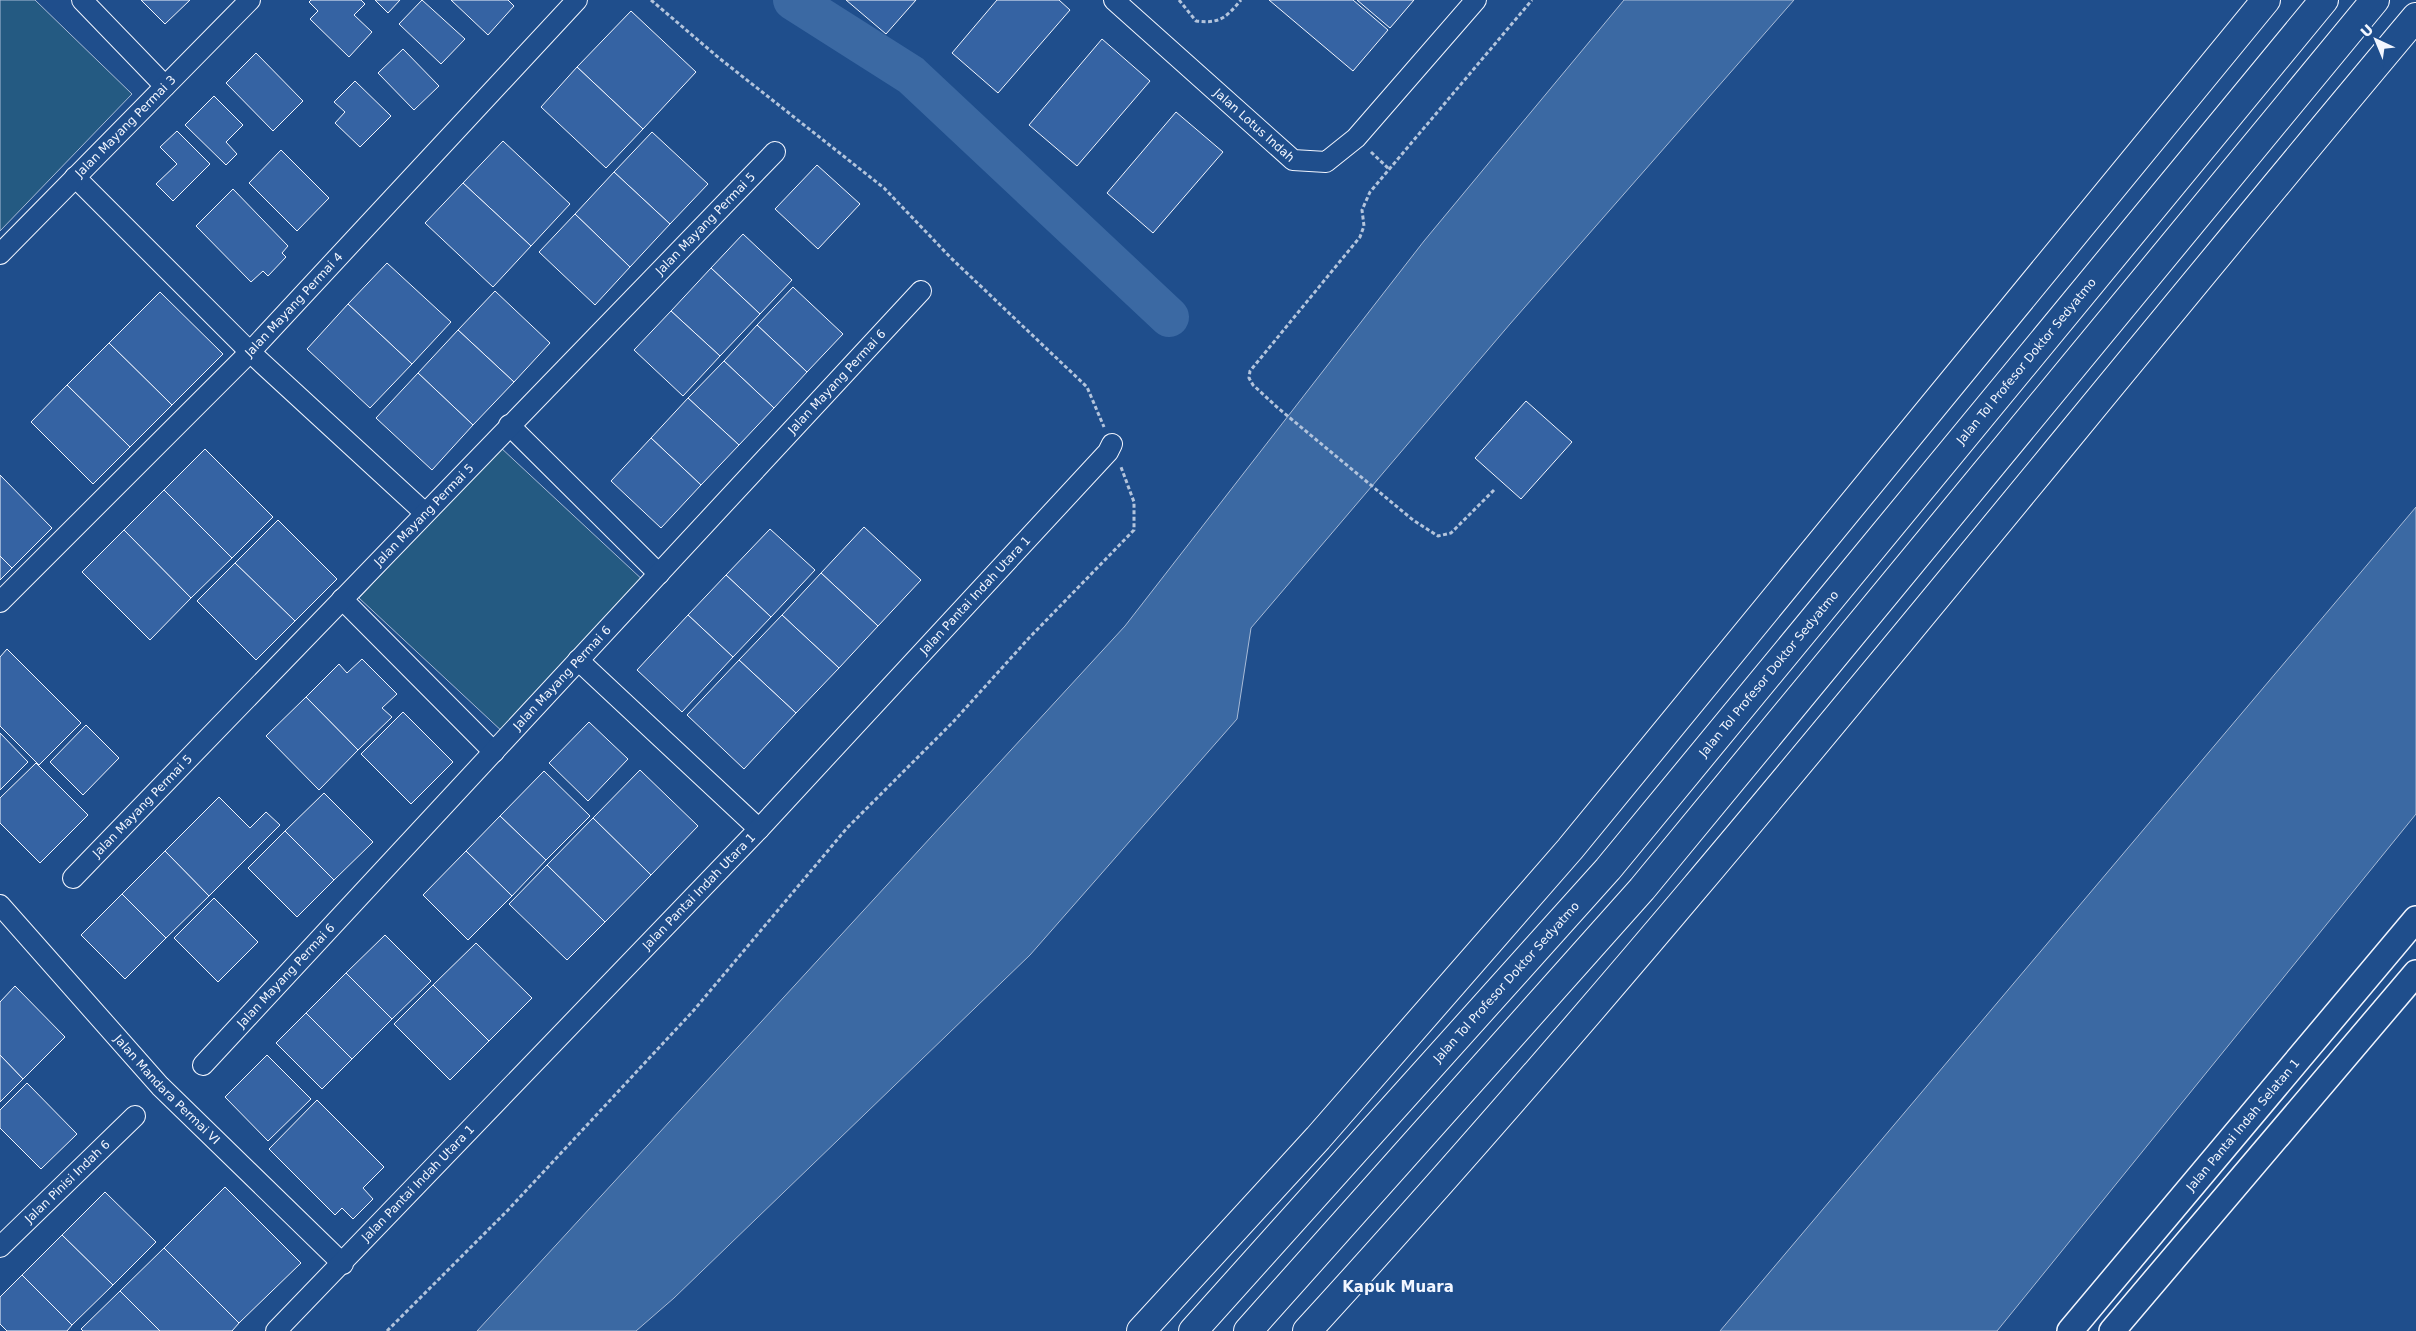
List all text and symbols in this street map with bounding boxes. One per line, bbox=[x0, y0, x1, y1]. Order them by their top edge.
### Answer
north arrow bbox=[2351, 15, 2401, 65]
text: U bbox=[2357, 21, 2377, 40]
street label: Jalan Mayang Permai 3 bbox=[72, 73, 179, 181]
street label: Jalan Lotus Indah bbox=[1210, 85, 1297, 165]
street label: Jalan Mayang Permai 5 bbox=[652, 170, 758, 279]
street label: Jalan Mayang Permai 4 bbox=[241, 250, 346, 361]
street label: Jalan Tol Profesor Doktor Sedyatmo bbox=[1953, 275, 2099, 448]
street label: Jalan Mayang Permai 6 bbox=[784, 327, 889, 437]
street label: Jalan Mayang Permai 5 bbox=[371, 461, 477, 570]
street label: Jalan Pantai Indah Utara 1 bbox=[916, 533, 1033, 658]
street label: Jalan Tol Profesor Doktor Sedyatmo bbox=[1696, 588, 1841, 760]
street label: Jalan Mayang Permai 6 bbox=[510, 623, 614, 734]
street label: Jalan Mayang Permai 5 bbox=[89, 752, 195, 861]
street label: Jalan Pantai Indah Utara 1 bbox=[639, 830, 758, 953]
street label: Jalan Tol Profesor Doktor Sedyatmo bbox=[1430, 899, 1582, 1066]
street label: Jalan Mayang Permai 6 bbox=[234, 921, 338, 1031]
street label: Jalan Mandara Permai VI bbox=[111, 1031, 223, 1147]
street label: Jalan Pantai Indah Selatan 1 bbox=[2183, 1056, 2303, 1195]
street label: Jalan Pantai Indah Utara 1 bbox=[358, 1122, 477, 1245]
street label: Jalan Pinisi Indah 6 bbox=[21, 1137, 113, 1227]
district label: Kapuk Muara bbox=[1342, 1278, 1454, 1296]

